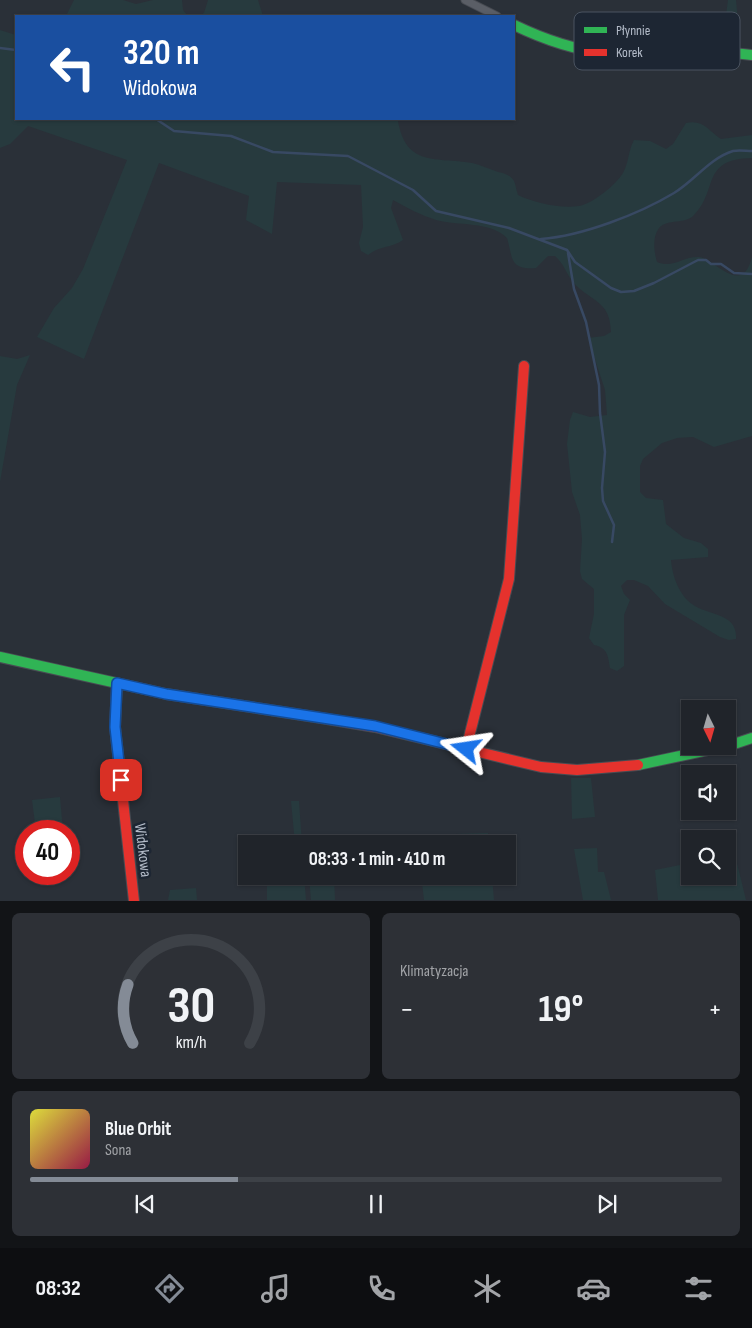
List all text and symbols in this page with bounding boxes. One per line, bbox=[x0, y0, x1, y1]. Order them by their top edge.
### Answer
legend bbox=[574, 12, 740, 70]
text: Płynnie bbox=[616, 22, 650, 39]
text: 320 m bbox=[123, 32, 199, 75]
icon: left bbox=[40, 35, 105, 100]
text: Korek bbox=[616, 44, 643, 61]
text: Widokowa bbox=[123, 75, 197, 102]
north arrow bbox=[681, 700, 736, 755]
map controls bbox=[681, 700, 736, 885]
position arrow bbox=[439, 722, 491, 774]
pin bbox=[100, 759, 142, 801]
button: sound bbox=[681, 765, 736, 820]
icon: arrive bbox=[107, 766, 135, 794]
speed limit sign: 40 bbox=[15, 820, 80, 885]
street label: Widokowa bbox=[130, 822, 155, 878]
button: search bbox=[681, 830, 736, 885]
text: 08:33 · 1 min · 410 m bbox=[309, 848, 445, 871]
text: Klimatyzacja bbox=[400, 962, 469, 981]
text: 30 bbox=[167, 975, 215, 1038]
text: 19° bbox=[539, 987, 583, 1032]
text: − bbox=[400, 993, 414, 1026]
text: + bbox=[708, 993, 722, 1026]
text: km/h bbox=[176, 1032, 206, 1053]
text: Blue Orbit bbox=[105, 1118, 171, 1141]
text: Sona bbox=[105, 1141, 132, 1160]
icon: previous bbox=[131, 1190, 159, 1218]
icon: pause bbox=[362, 1190, 390, 1218]
icon: next bbox=[593, 1190, 621, 1218]
icon: directions bbox=[152, 1271, 187, 1306]
icon: music bbox=[258, 1271, 293, 1306]
icon: phone bbox=[364, 1271, 399, 1306]
icon: climate bbox=[470, 1271, 505, 1306]
icon: car bbox=[576, 1271, 611, 1306]
icon: filters bbox=[681, 1271, 716, 1306]
text: 08:32 bbox=[35, 1275, 81, 1302]

